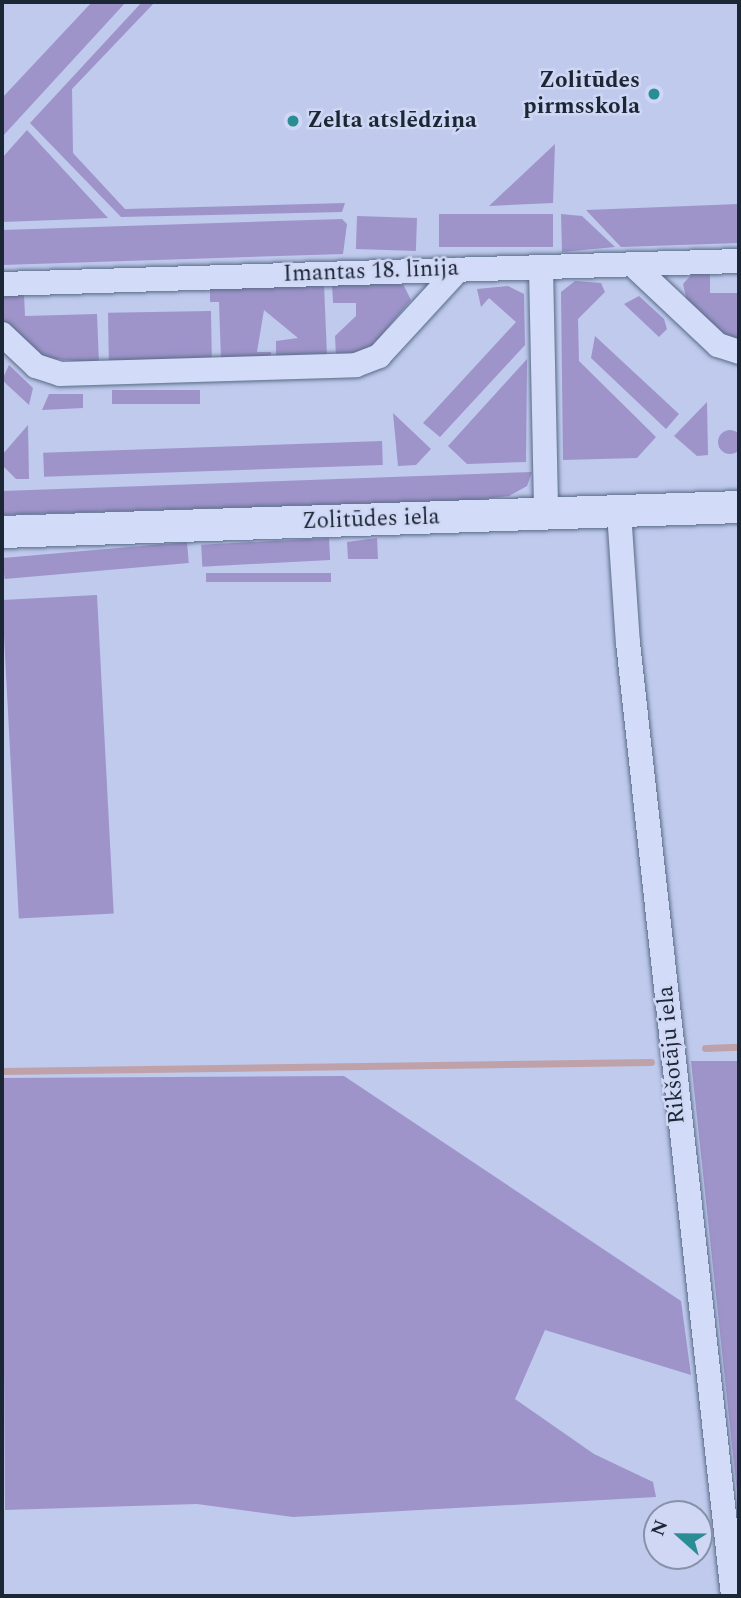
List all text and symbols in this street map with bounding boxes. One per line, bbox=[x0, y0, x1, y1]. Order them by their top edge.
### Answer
place label: Zolitūdes pirmsskola bbox=[523, 67, 640, 121]
marker: Zolitūdes pirmsskola bbox=[646, 86, 662, 102]
place label: Zelta atslēdziņa bbox=[307, 107, 477, 135]
marker: Zelta atslēdziņa bbox=[285, 113, 301, 129]
street label: Imantas 18. līnija bbox=[283, 255, 459, 289]
street label: Zolitūdes iela bbox=[302, 504, 440, 536]
street label: Rikšotāju iela bbox=[652, 985, 692, 1125]
north arrow bbox=[643, 1500, 713, 1570]
text: N bbox=[643, 1516, 676, 1540]

